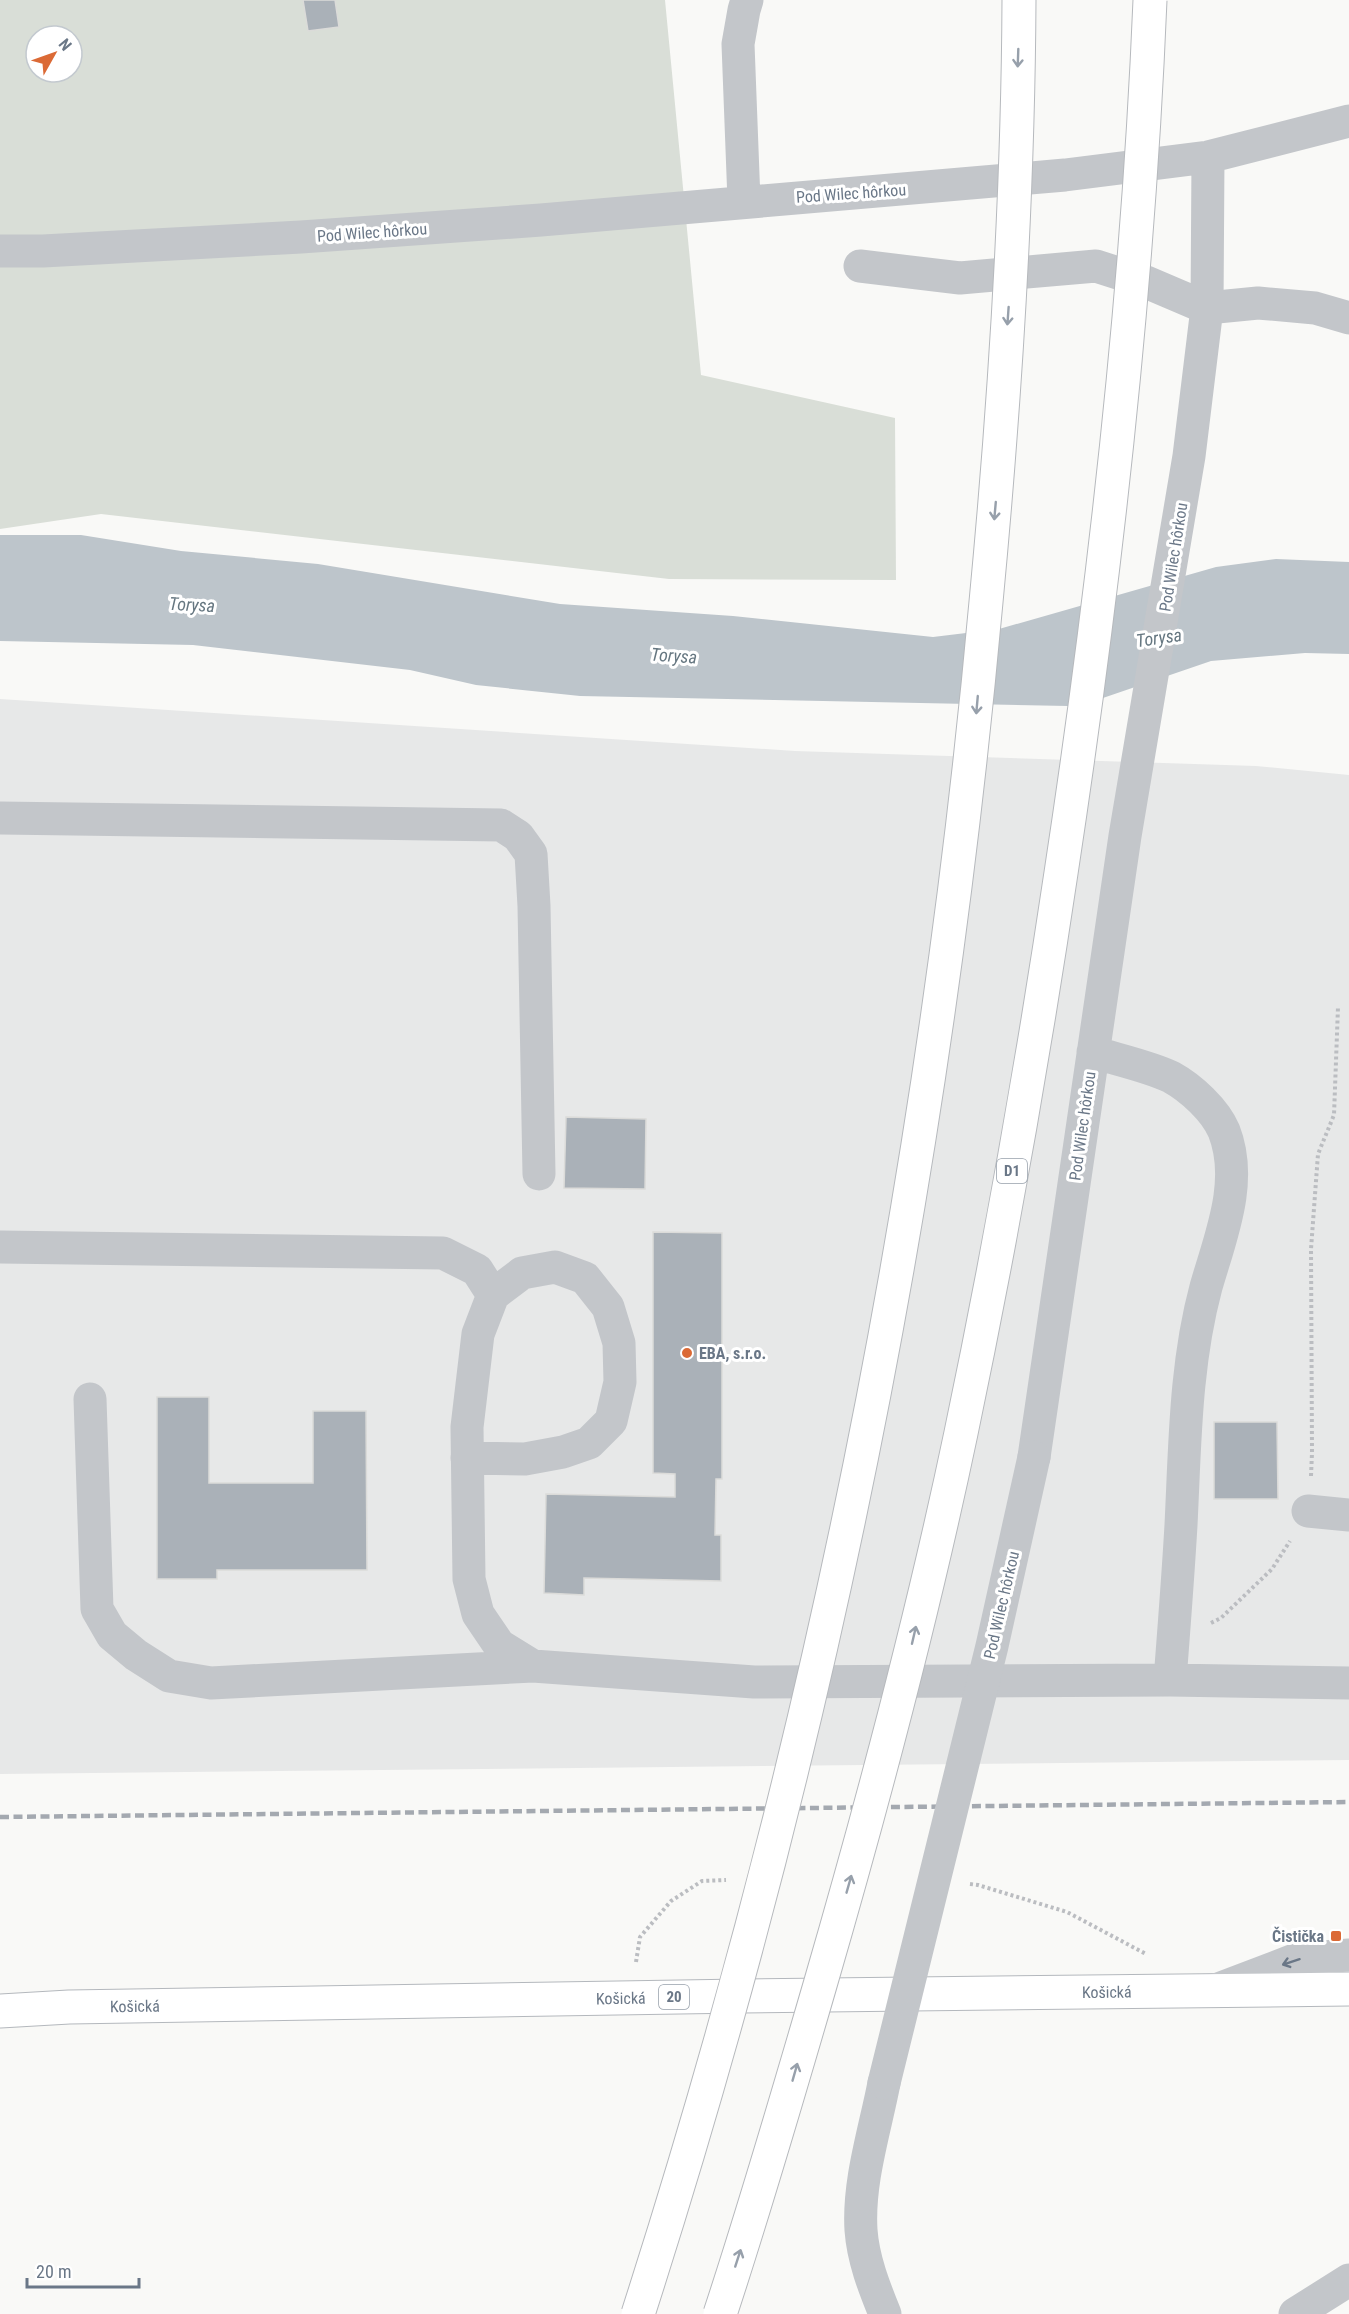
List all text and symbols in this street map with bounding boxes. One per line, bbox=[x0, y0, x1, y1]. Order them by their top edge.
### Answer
north arrow bbox=[24, 24, 84, 84]
text: N bbox=[55, 35, 76, 55]
one-way arrow bbox=[1012, 48, 1024, 68]
street label: Pod Wilec hôrkou bbox=[795, 180, 907, 207]
street label: Pod Wilec hôrkou bbox=[316, 219, 428, 246]
one-way arrow bbox=[1003, 306, 1014, 326]
one-way arrow bbox=[989, 500, 1000, 520]
street label: Pod Wilec hôrkou bbox=[1155, 501, 1191, 613]
water label: Torysa bbox=[168, 593, 216, 616]
water label: Torysa bbox=[1135, 624, 1183, 651]
water label: Torysa bbox=[650, 643, 698, 668]
one-way arrow bbox=[971, 695, 982, 714]
street label: Pod Wilec hôrkou bbox=[1065, 1070, 1100, 1182]
road number: D1 bbox=[997, 1159, 1027, 1183]
place label: EBA, s.r.o. bbox=[699, 1344, 766, 1363]
marker: EBA, s.r.o. bbox=[680, 1346, 694, 1360]
street label: Pod Wilec hôrkou bbox=[980, 1549, 1023, 1661]
one-way arrow bbox=[909, 1626, 921, 1645]
one-way arrow bbox=[844, 1875, 855, 1894]
place label: Čistička bbox=[1272, 1926, 1324, 1946]
marker: Čistička bbox=[1329, 1929, 1343, 1943]
one-way arrow bbox=[1282, 1957, 1301, 1968]
street label: Košická bbox=[1082, 1983, 1132, 2002]
road number: 20 bbox=[659, 1985, 689, 2009]
street label: Košická bbox=[596, 1989, 646, 2008]
street label: Košická bbox=[110, 1997, 160, 2016]
one-way arrow bbox=[790, 2063, 801, 2082]
one-way arrow bbox=[734, 2249, 745, 2268]
scale bar bbox=[27, 2251, 140, 2289]
text: 20 m bbox=[36, 2261, 71, 2282]

